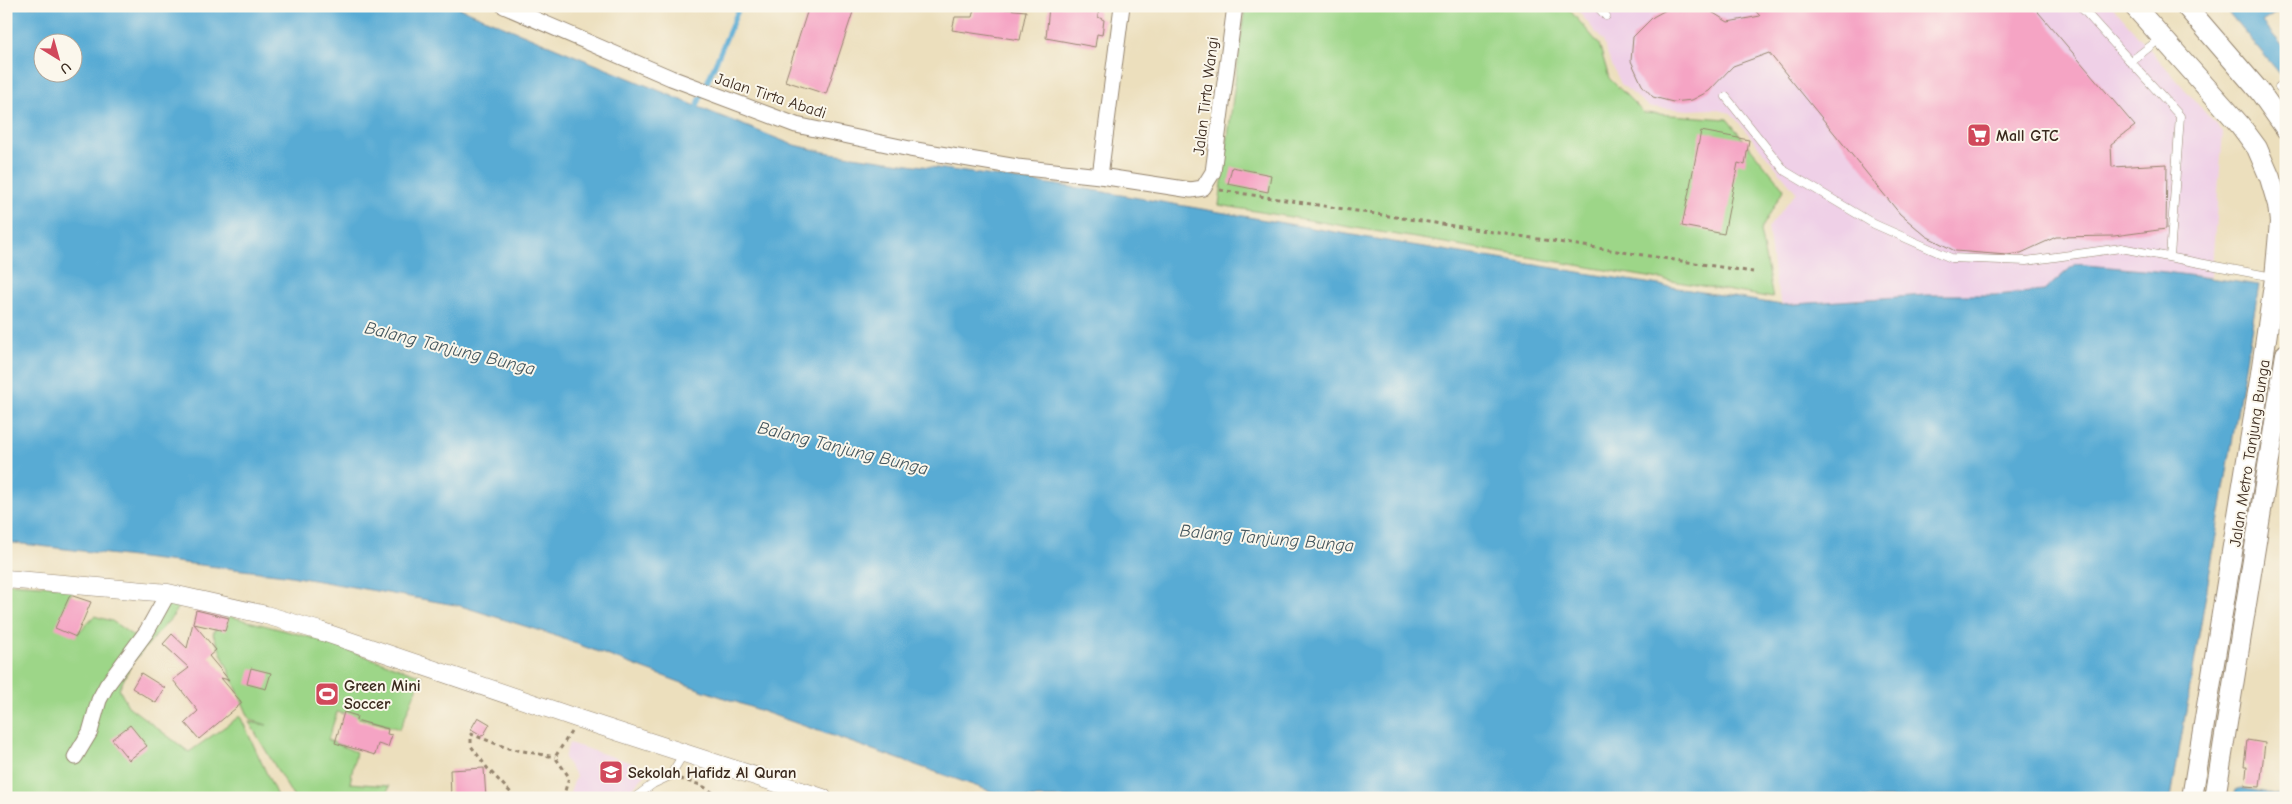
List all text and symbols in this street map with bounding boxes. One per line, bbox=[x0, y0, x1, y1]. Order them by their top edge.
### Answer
north arrow bbox=[32, 32, 82, 82]
street label: Jalan Tirta Wangi bbox=[1190, 36, 1222, 157]
text: U bbox=[57, 58, 74, 78]
street label: Jalan Tirta Abadi bbox=[713, 69, 829, 122]
supermarket icon: Mall GTC bbox=[1966, 122, 1992, 148]
place label: Mall GTC bbox=[1996, 127, 2059, 145]
water label: Balang Tanjung Bunga bbox=[362, 317, 537, 380]
street label: Jalan Metro Tanjung Bunga bbox=[2226, 358, 2274, 548]
water label: Balang Tanjung Bunga bbox=[755, 417, 930, 480]
water label: Balang Tanjung Bunga bbox=[1179, 520, 1355, 557]
place label: Green Mini Soccer bbox=[344, 677, 421, 713]
sports icon: Green Mini Soccer bbox=[314, 681, 340, 707]
school or university icon: Sekolah Hafidz Al Quran bbox=[598, 759, 624, 785]
place label: Sekolah Hafidz Al Quran bbox=[628, 764, 796, 782]

